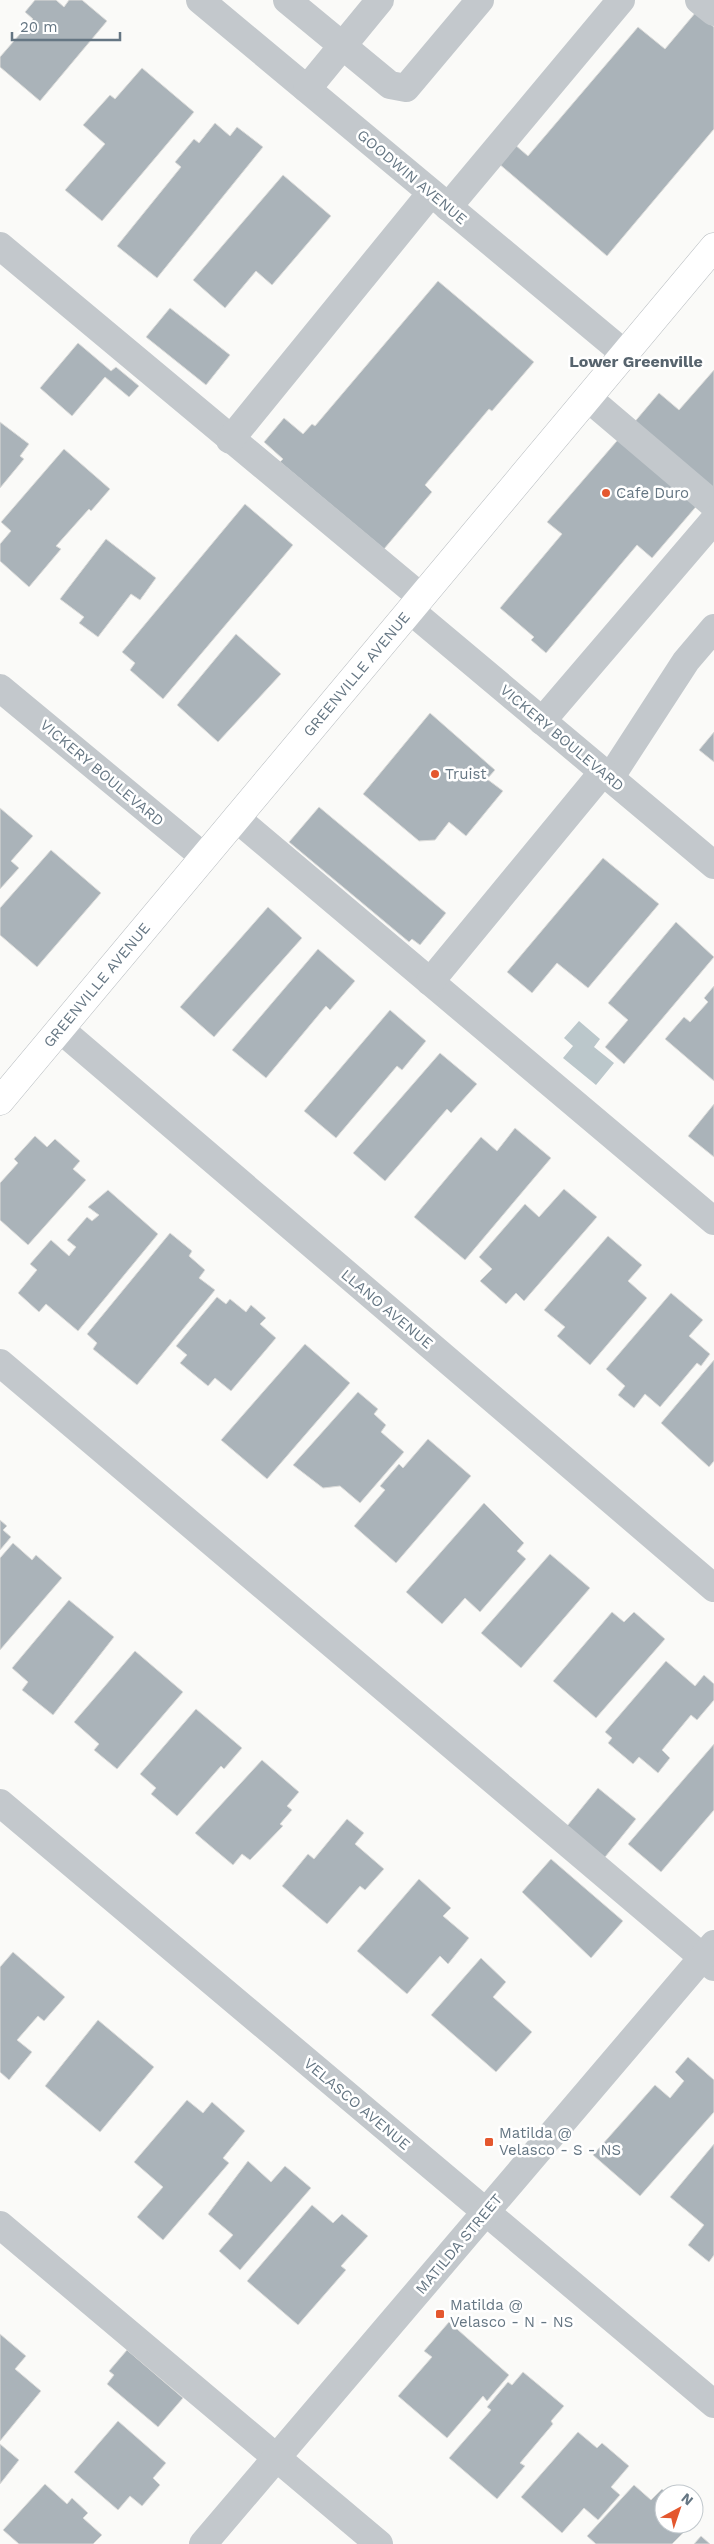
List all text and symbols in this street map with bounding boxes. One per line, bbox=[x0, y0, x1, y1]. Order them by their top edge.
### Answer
scale bar bbox=[12, 10, 120, 42]
text: 20 m bbox=[20, 18, 58, 36]
street label: GOODWIN AVENUE bbox=[353, 126, 471, 228]
district label: Lower Greenville bbox=[569, 352, 703, 371]
place label: Cafe Duro bbox=[616, 484, 689, 502]
marker: Cafe Duro bbox=[600, 487, 612, 499]
street label: GREENVILLE AVENUE bbox=[299, 609, 414, 740]
street label: VICKERY BOULEVARD bbox=[496, 681, 628, 795]
street label: VICKERY BOULEVARD bbox=[36, 716, 168, 830]
place label: Truist bbox=[445, 765, 487, 783]
marker: Truist bbox=[429, 768, 441, 780]
street label: GREENVILLE AVENUE bbox=[40, 919, 154, 1051]
street label: LLANO AVENUE bbox=[338, 1265, 436, 1353]
street label: VELASCO AVENUE bbox=[300, 2054, 414, 2154]
place label: Matilda @ Velasco - S - NS bbox=[499, 2124, 621, 2159]
marker: Matilda @ Velasco - S - NS bbox=[483, 2136, 495, 2148]
street label: MATILDA STREET bbox=[412, 2190, 506, 2298]
place label: Matilda @ Velasco - N - NS bbox=[450, 2296, 573, 2331]
marker: Matilda @ Velasco - N - NS bbox=[434, 2308, 446, 2320]
north arrow bbox=[654, 2484, 704, 2534]
text: N bbox=[678, 2490, 696, 2509]

